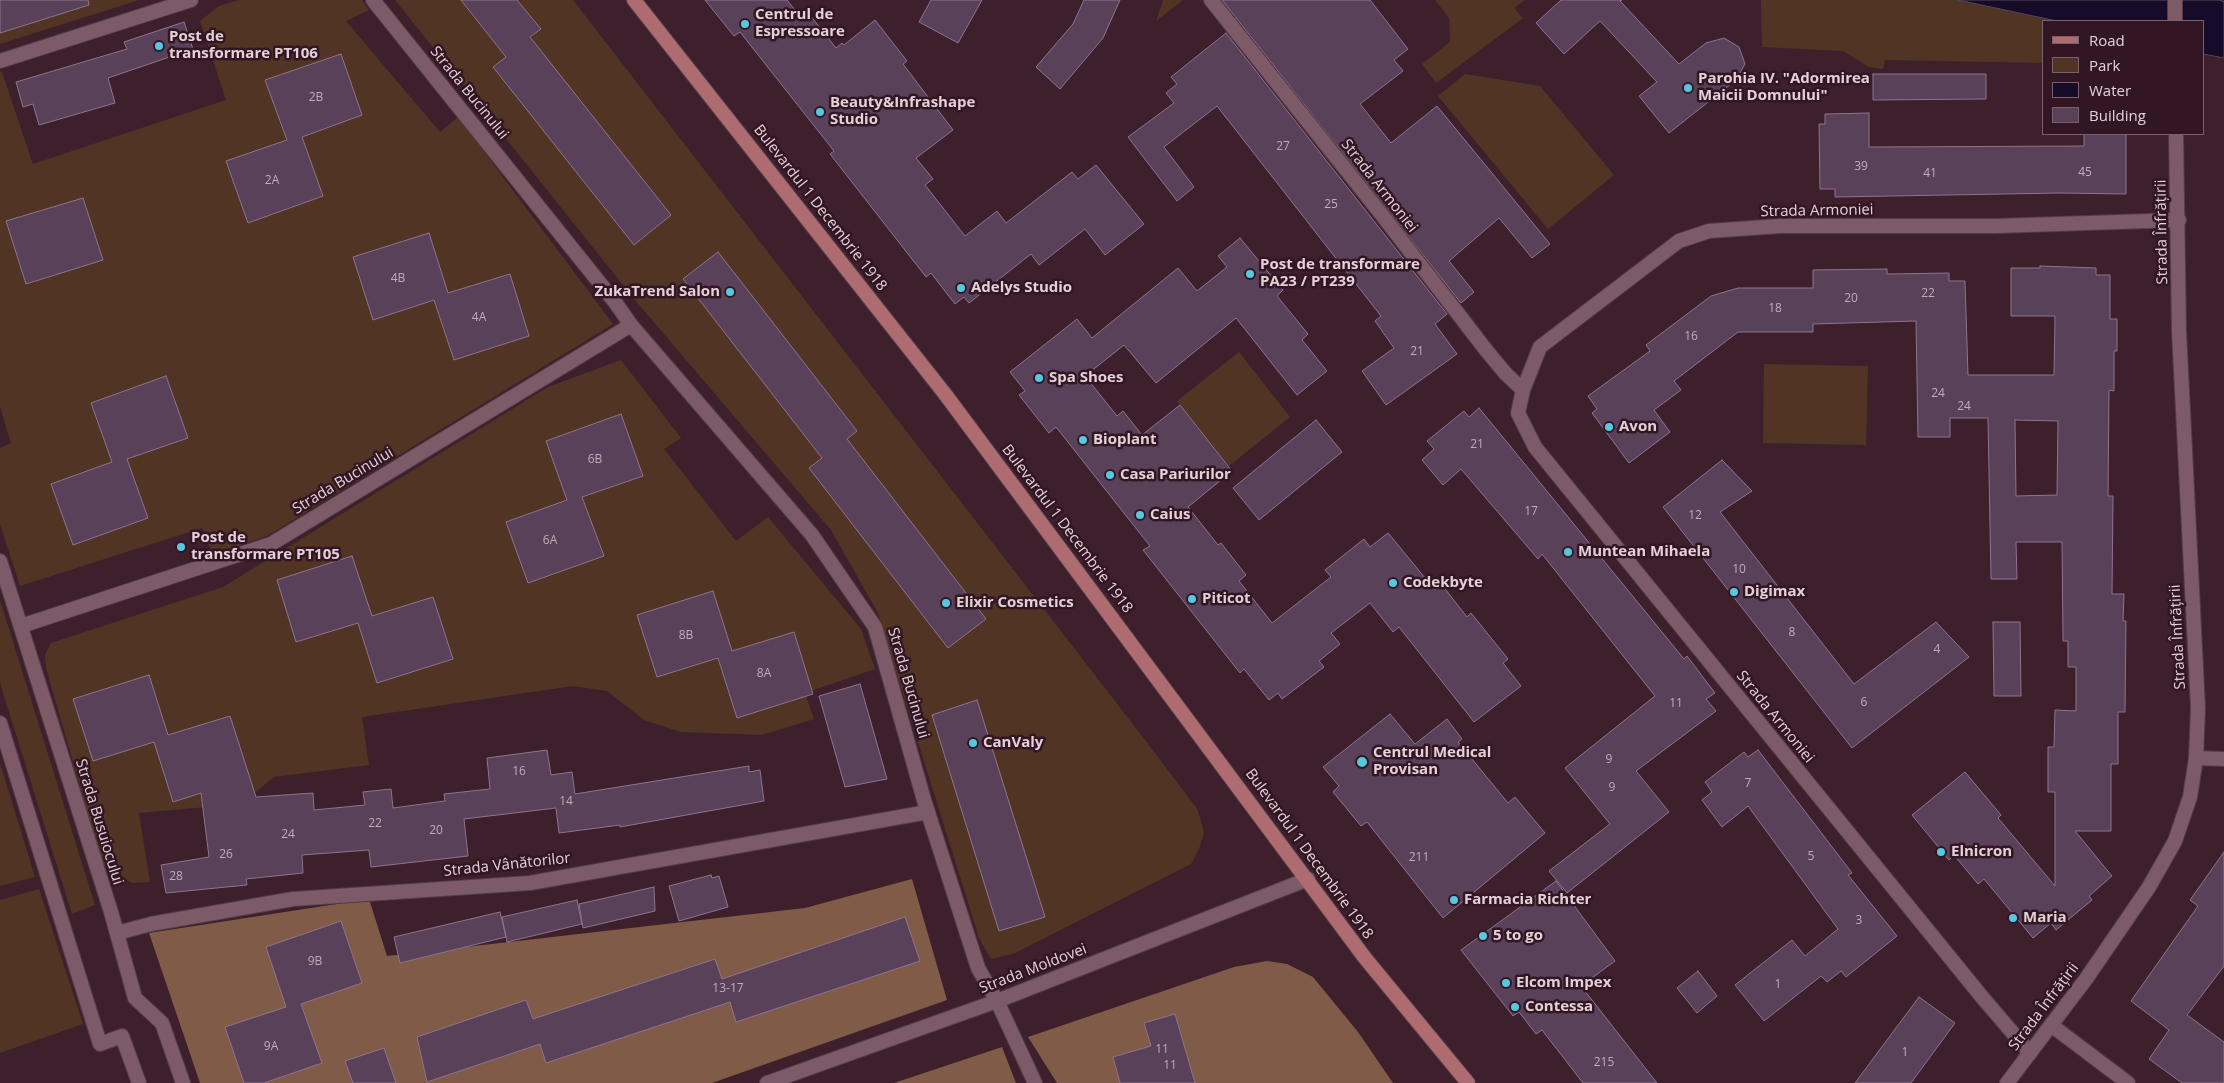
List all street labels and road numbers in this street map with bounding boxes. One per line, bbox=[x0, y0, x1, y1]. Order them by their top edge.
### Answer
street label: Strada Bucinului bbox=[426, 43, 512, 143]
street label: Bulevardul 1 Decembrie 1918 bbox=[749, 121, 891, 295]
street label: Strada Armoniei bbox=[1337, 136, 1421, 236]
street label: Strada Înfrățirii bbox=[2152, 179, 2172, 285]
street label: Strada Armoniei bbox=[1760, 201, 1874, 221]
street label: Bulevardul 1 Decembrie 1918 bbox=[998, 441, 1136, 617]
street label: Strada Bucinului bbox=[289, 444, 397, 518]
street label: Strada Înfrățirii bbox=[2166, 584, 2190, 690]
street label: Strada Bucinului bbox=[884, 625, 932, 741]
street label: Strada Armoniei bbox=[1732, 667, 1818, 767]
street label: Strada Busuiocului bbox=[71, 757, 127, 887]
street label: Bulevardul 1 Decembrie 1918 bbox=[1241, 765, 1377, 943]
street label: Strada Vânătorilor bbox=[443, 849, 571, 881]
street label: Strada Moldovei bbox=[977, 940, 1089, 998]
street label: Strada Înfrățirii bbox=[2005, 960, 2083, 1054]

